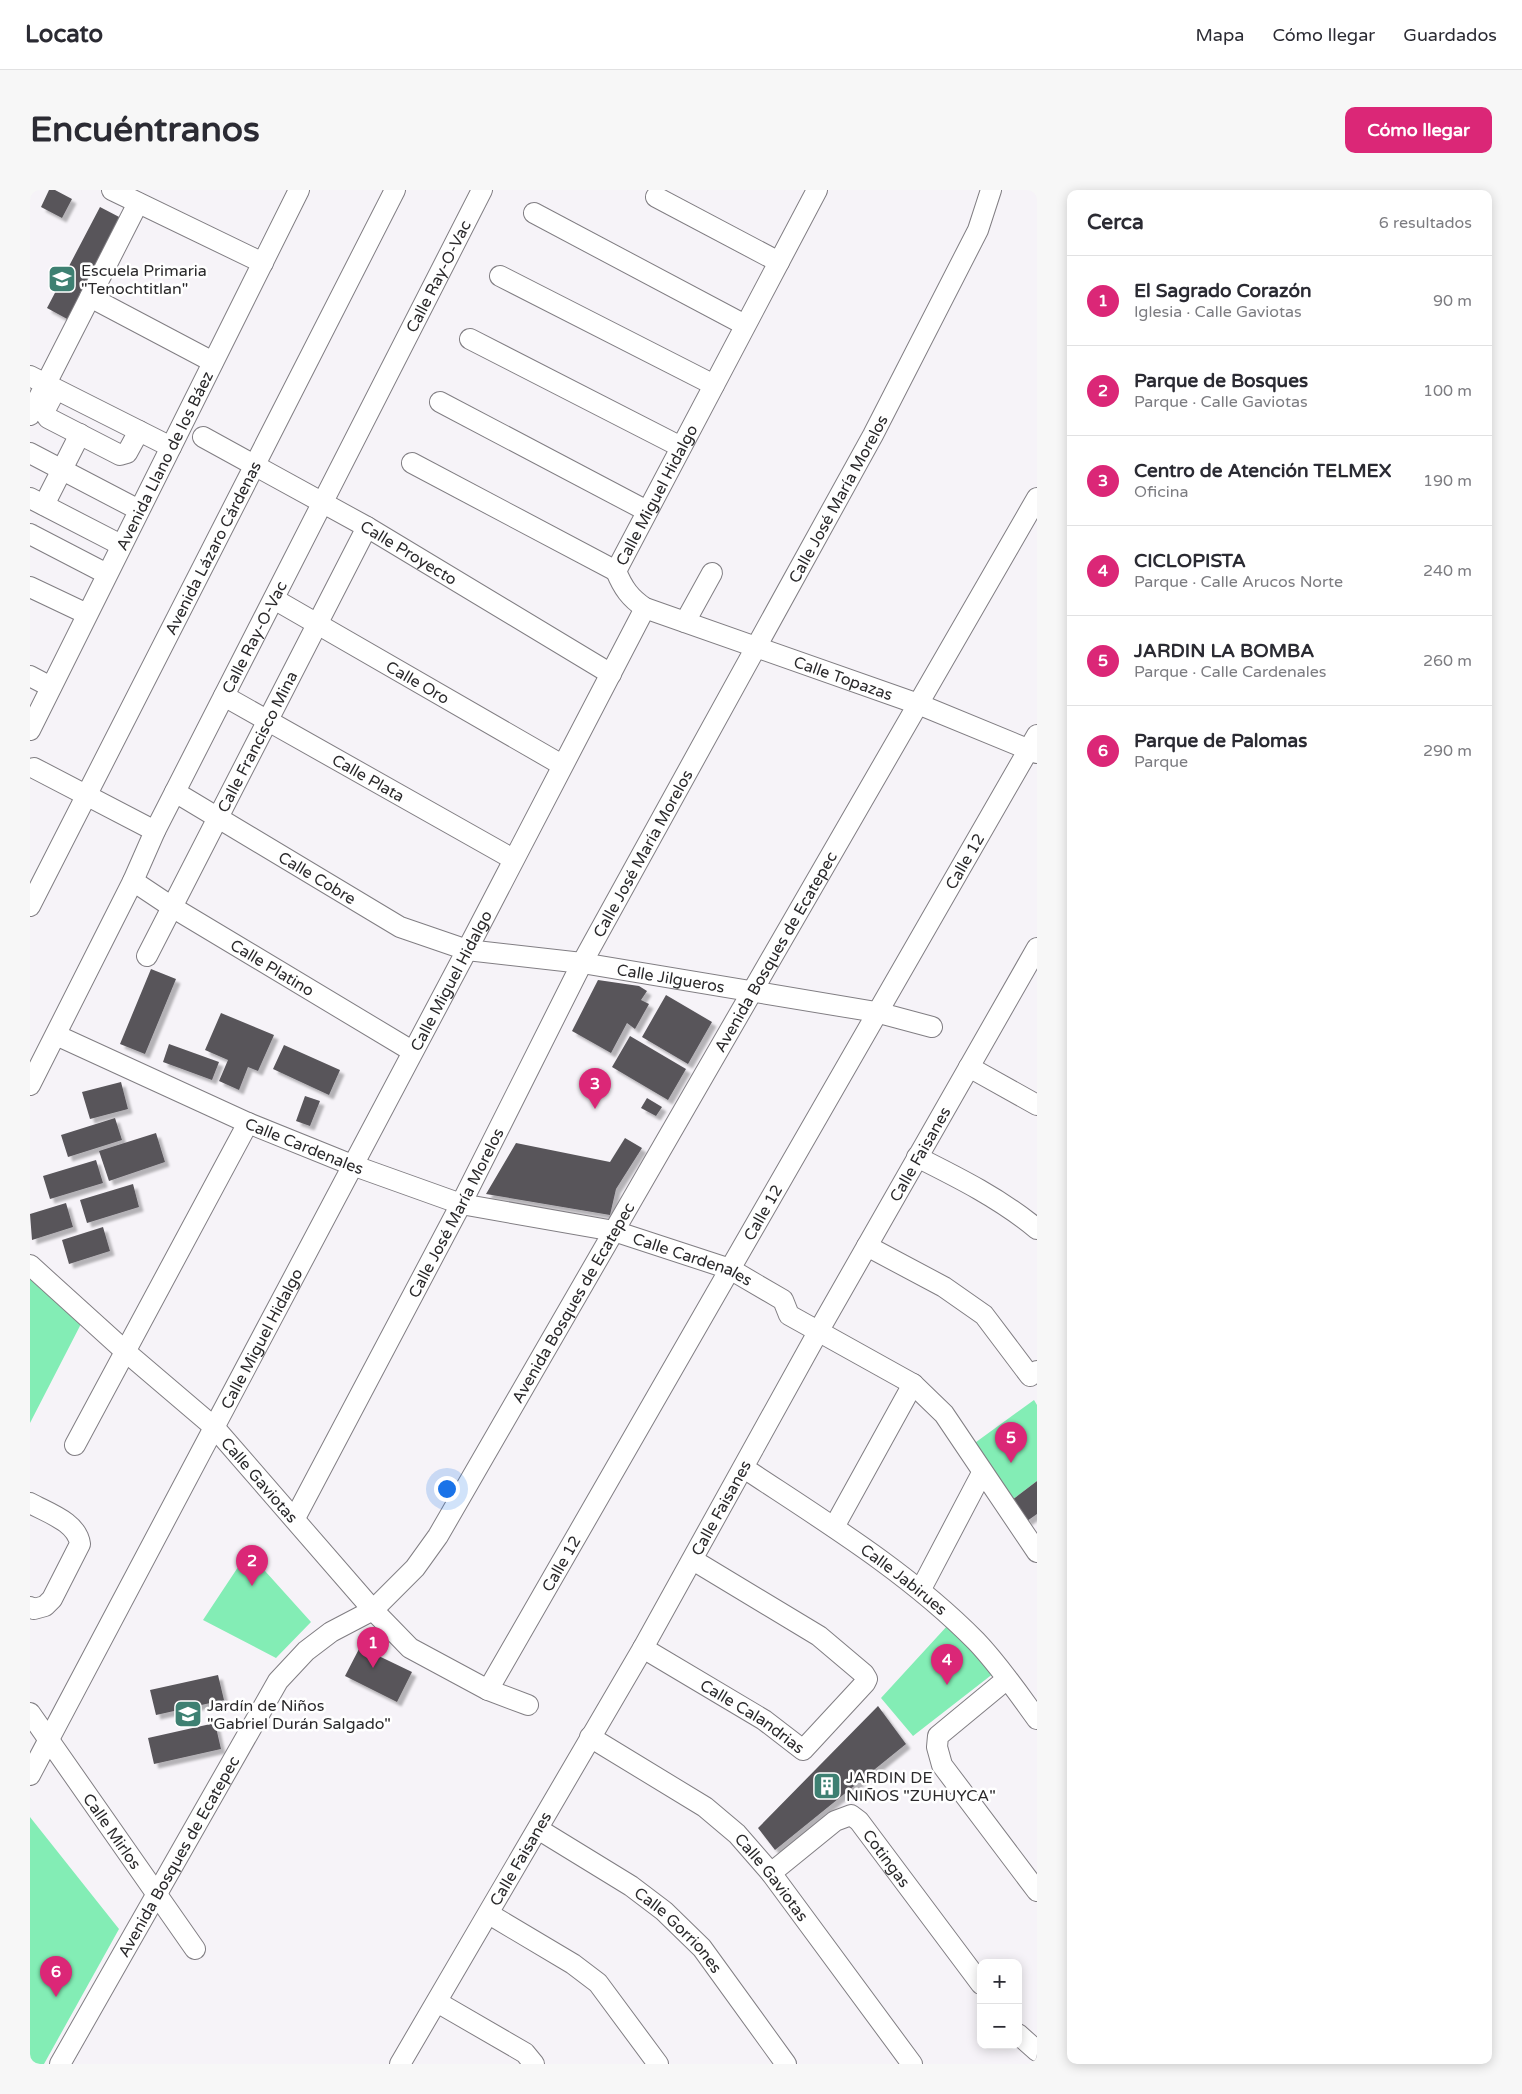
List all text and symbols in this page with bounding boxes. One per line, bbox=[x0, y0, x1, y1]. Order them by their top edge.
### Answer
text: Locato bbox=[25, 20, 103, 49]
text: Mapa bbox=[1195, 24, 1244, 46]
text: Cómo llegar bbox=[1272, 24, 1375, 46]
text: Guardados bbox=[1403, 24, 1497, 46]
button: Cómo llegar bbox=[1345, 107, 1492, 153]
text: Encuéntranos bbox=[30, 109, 260, 151]
text: Cerca bbox=[1087, 210, 1144, 235]
text: 6 resultados bbox=[1379, 213, 1472, 233]
street label: Calle Ray-O-Vac bbox=[402, 217, 476, 336]
place label: Escuela Primaria "Tenochtitlan" bbox=[81, 261, 207, 299]
school or university icon: Escuela Primaria "Tenochtitlan" bbox=[47, 264, 77, 294]
text: El Sagrado Corazón bbox=[1134, 280, 1312, 302]
text: 1 bbox=[1098, 291, 1108, 311]
text: 90 m bbox=[1433, 291, 1472, 311]
text: Iglesia · Calle Gaviotas bbox=[1134, 302, 1302, 322]
street label: Avenida Llano de los Báez bbox=[112, 368, 218, 554]
text: Parque de Bosques bbox=[1134, 370, 1308, 392]
text: 2 bbox=[1098, 381, 1108, 401]
text: 100 m bbox=[1423, 381, 1472, 401]
text: Parque · Calle Gaviotas bbox=[1134, 392, 1308, 412]
street label: Calle José María Morelos bbox=[785, 412, 893, 587]
street label: Calle Miguel Hidalgo bbox=[612, 422, 702, 569]
street label: Avenida Lázaro Cárdenas bbox=[161, 458, 266, 639]
text: Centro de Atención TELMEX bbox=[1134, 460, 1391, 482]
text: 3 bbox=[1098, 471, 1108, 491]
text: 190 m bbox=[1423, 471, 1472, 491]
text: Oficina bbox=[1134, 482, 1188, 502]
street label: Calle Proyecto bbox=[357, 516, 460, 590]
text: CICLOPISTA bbox=[1134, 550, 1246, 572]
text: 4 bbox=[1098, 561, 1108, 581]
text: 240 m bbox=[1423, 561, 1472, 581]
text: Parque · Calle Arucos Norte bbox=[1134, 572, 1343, 592]
street label: Calle Ray-O-Vac bbox=[218, 578, 292, 697]
text: JARDIN LA BOMBA bbox=[1134, 640, 1314, 662]
text: 5 bbox=[1098, 651, 1108, 671]
text: 260 m bbox=[1423, 651, 1472, 671]
street label: Calle Topazas bbox=[791, 652, 895, 705]
street label: Calle Oro bbox=[382, 657, 453, 709]
text: Parque · Calle Cardenales bbox=[1134, 662, 1327, 682]
street label: Calle Francisco Mina bbox=[213, 668, 302, 816]
text: Parque de Palomas bbox=[1134, 730, 1307, 752]
text: 6 bbox=[1098, 741, 1108, 761]
text: 290 m bbox=[1423, 741, 1472, 761]
street label: Calle Plata bbox=[328, 750, 408, 807]
text: Parque bbox=[1134, 752, 1188, 772]
street label: Calle José María Morelos bbox=[589, 766, 698, 941]
street label: Calle 12 bbox=[941, 830, 989, 893]
street label: Calle Cobre bbox=[274, 847, 359, 909]
street label: Avenida Bosques de Ecatepec bbox=[710, 848, 842, 1056]
street label: Calle Miguel Hidalgo bbox=[406, 907, 497, 1055]
street label: Calle Platino bbox=[226, 935, 318, 1001]
street label: Calle Jilgueros bbox=[615, 960, 726, 998]
pin: 3 bbox=[579, 1068, 611, 1109]
street label: Calle Faisanes bbox=[885, 1103, 955, 1205]
street label: Calle Cardenales bbox=[242, 1114, 366, 1179]
street label: Calle José María Morelos bbox=[404, 1125, 509, 1301]
street label: Calle 12 bbox=[739, 1181, 787, 1244]
street label: Avenida Bosques de Ecatepec bbox=[508, 1199, 639, 1407]
street label: Calle Cardenales bbox=[630, 1229, 756, 1291]
street label: Calle Miguel Hidalgo bbox=[217, 1265, 308, 1413]
pin: 5 bbox=[995, 1422, 1027, 1463]
street label: Calle Gaviotas bbox=[216, 1433, 302, 1527]
street label: Calle Faisanes bbox=[687, 1457, 756, 1560]
your location bbox=[434, 1476, 460, 1502]
street label: Calle 12 bbox=[538, 1532, 586, 1596]
street label: Calle Jabirues bbox=[856, 1540, 951, 1620]
pin: 2 bbox=[236, 1545, 268, 1586]
pin: 1 bbox=[357, 1627, 389, 1668]
pin: 4 bbox=[931, 1644, 963, 1685]
street label: Calle Calandrias bbox=[696, 1675, 808, 1758]
place label: Jardín de Niños "Gabriel Durán Salgado" bbox=[207, 1696, 391, 1734]
school or university icon: Jardín de Niños "Gabriel Durán Salgado" bbox=[173, 1699, 203, 1729]
street label: Avenida Bosques de Ecatepec bbox=[114, 1753, 244, 1961]
place label: JARDIN DE NIÑOS "ZUHUYCA" bbox=[846, 1768, 996, 1806]
building icon: JARDIN DE NIÑOS "ZUHUYCA" bbox=[812, 1771, 842, 1801]
street label: Calle Mirlos bbox=[78, 1790, 145, 1873]
street label: Calle Faisanes bbox=[486, 1808, 556, 1910]
street label: Cotingas bbox=[858, 1826, 914, 1892]
street label: Calle Gaviotas bbox=[730, 1829, 812, 1926]
street label: Calle Gorriones bbox=[630, 1883, 726, 1977]
pin: 6 bbox=[40, 1956, 72, 1997]
map controls bbox=[977, 1959, 1022, 2049]
button: + bbox=[977, 1959, 1022, 2004]
button: − bbox=[977, 2004, 1022, 2049]

